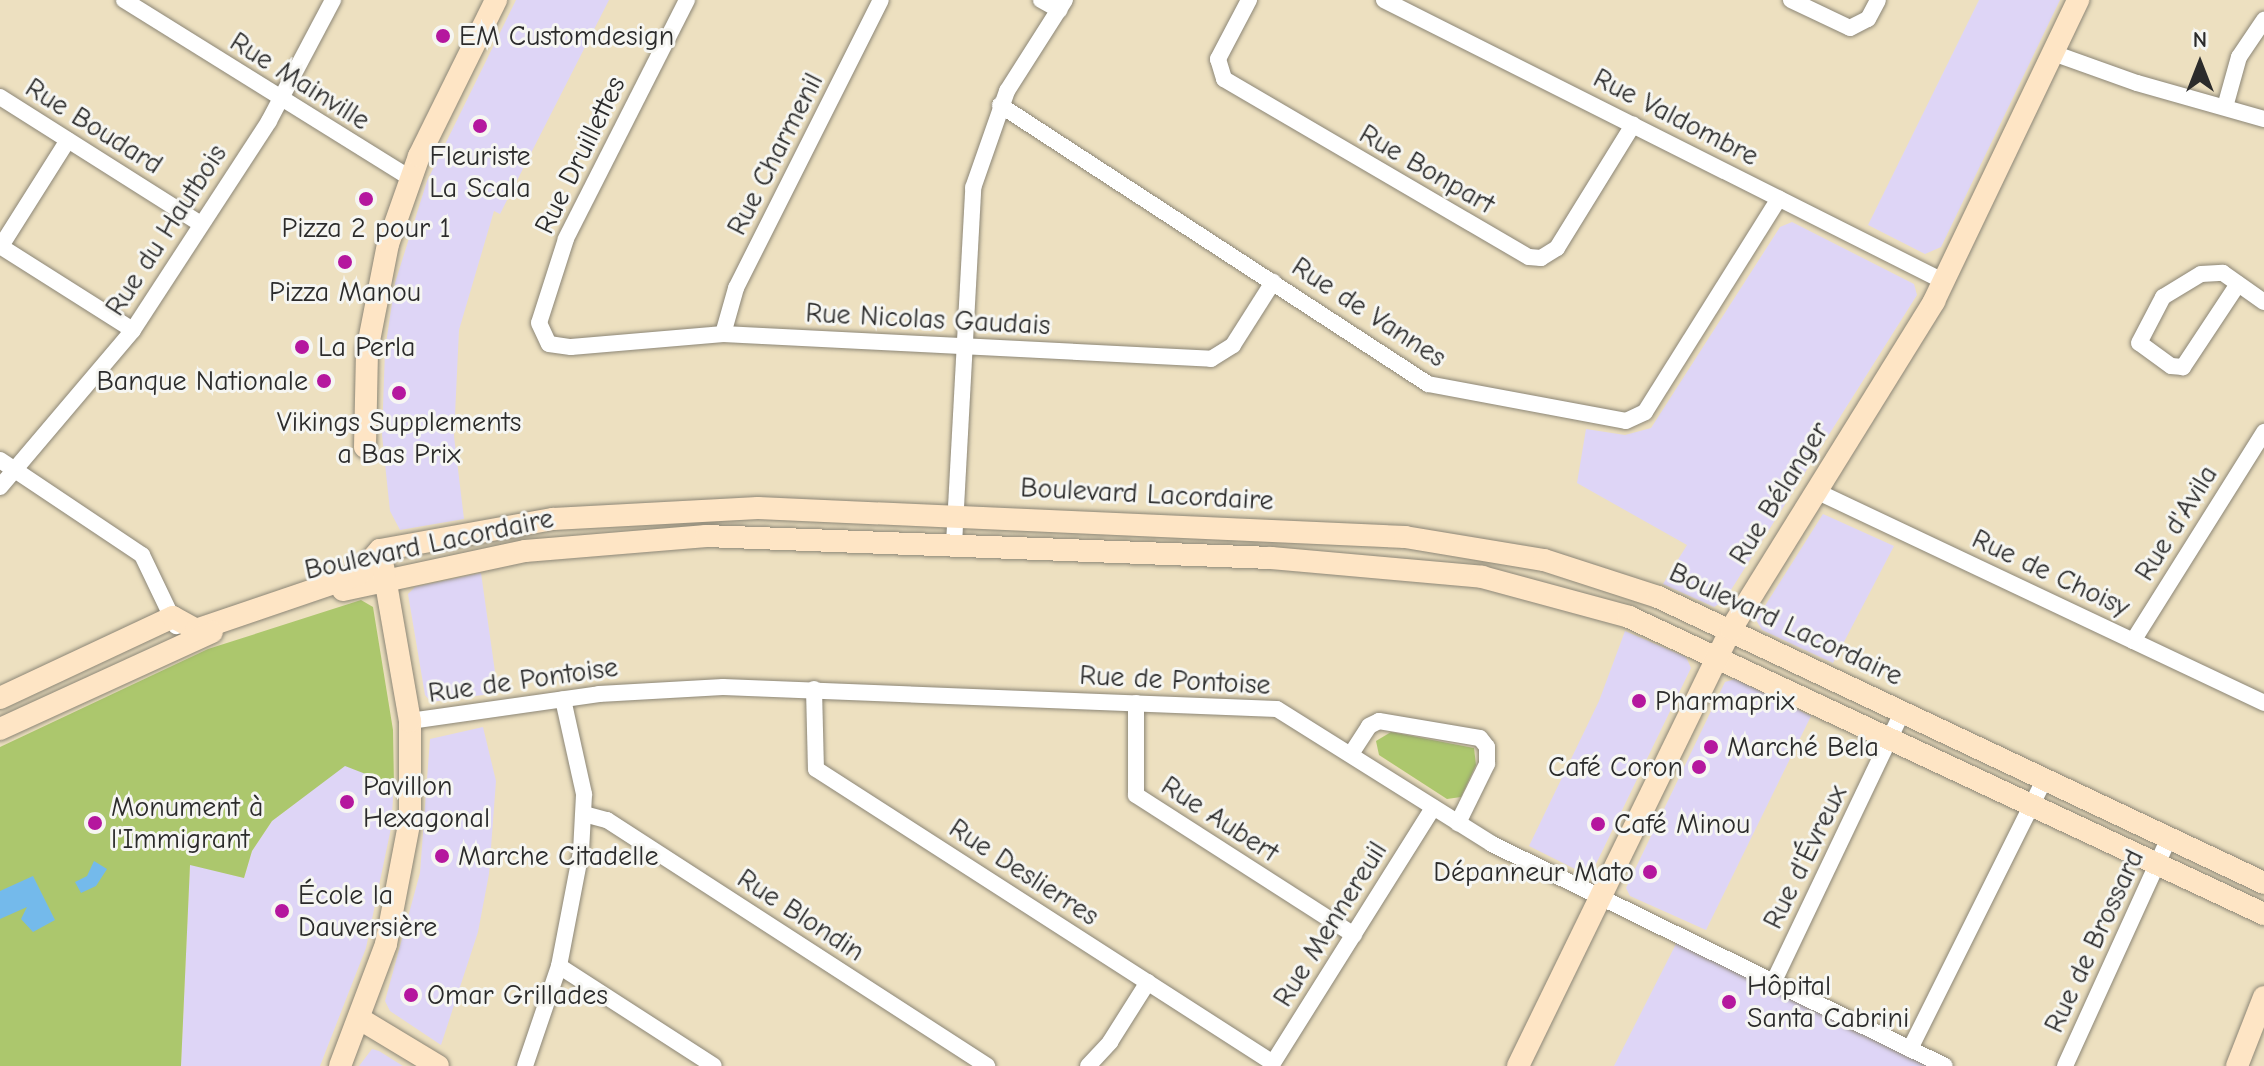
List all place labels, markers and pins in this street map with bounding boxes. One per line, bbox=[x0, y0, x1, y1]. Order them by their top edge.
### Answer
place label: EM Customdesign bbox=[459, 19, 674, 53]
marker: EM Customdesign bbox=[434, 27, 452, 45]
marker: Fleuriste La Scala bbox=[471, 117, 489, 135]
place label: Fleuriste La Scala bbox=[429, 139, 531, 205]
marker: Pizza 2 pour 1 bbox=[357, 190, 375, 208]
place label: Pizza 2 pour 1 bbox=[281, 211, 451, 245]
marker: Pizza Manou bbox=[336, 253, 354, 271]
place label: Pizza Manou bbox=[269, 275, 421, 309]
place label: La Perla bbox=[318, 330, 416, 364]
marker: La Perla bbox=[293, 338, 311, 356]
place label: Banque Nationale bbox=[96, 364, 308, 398]
marker: Banque Nationale bbox=[315, 372, 333, 390]
marker: Vikings Supplements a Bas Prix bbox=[390, 384, 408, 402]
place label: Vikings Supplements a Bas Prix bbox=[277, 405, 521, 471]
place label: Pharmaprix bbox=[1655, 684, 1794, 718]
marker: Pharmaprix bbox=[1630, 692, 1648, 710]
place label: Marché Bela bbox=[1727, 730, 1879, 764]
marker: Marché Bela bbox=[1702, 738, 1720, 756]
place label: Café Coron bbox=[1548, 750, 1683, 784]
marker: Café Coron bbox=[1690, 758, 1708, 776]
place label: Pavillon Hexagonal bbox=[363, 769, 490, 835]
place label: Monument à l'Immigrant bbox=[111, 790, 264, 856]
marker: Pavillon Hexagonal bbox=[338, 793, 356, 811]
place label: Café Minou bbox=[1614, 807, 1750, 841]
marker: Monument à l'Immigrant bbox=[86, 814, 104, 832]
marker: Café Minou bbox=[1589, 815, 1607, 833]
place label: Marche Citadelle bbox=[458, 839, 658, 873]
marker: Marche Citadelle bbox=[433, 847, 451, 865]
place label: Dépanneur Mato bbox=[1433, 855, 1634, 889]
marker: Dépanneur Mato bbox=[1641, 863, 1659, 881]
place label: École la Dauversière bbox=[298, 878, 437, 944]
marker: École la Dauversière bbox=[273, 902, 291, 920]
place label: Hôpital Santa Cabrini bbox=[1747, 969, 1909, 1035]
place label: Omar Grillades bbox=[427, 978, 608, 1012]
marker: Omar Grillades bbox=[402, 986, 420, 1004]
marker: Hôpital Santa Cabrini bbox=[1718, 991, 1740, 1013]

